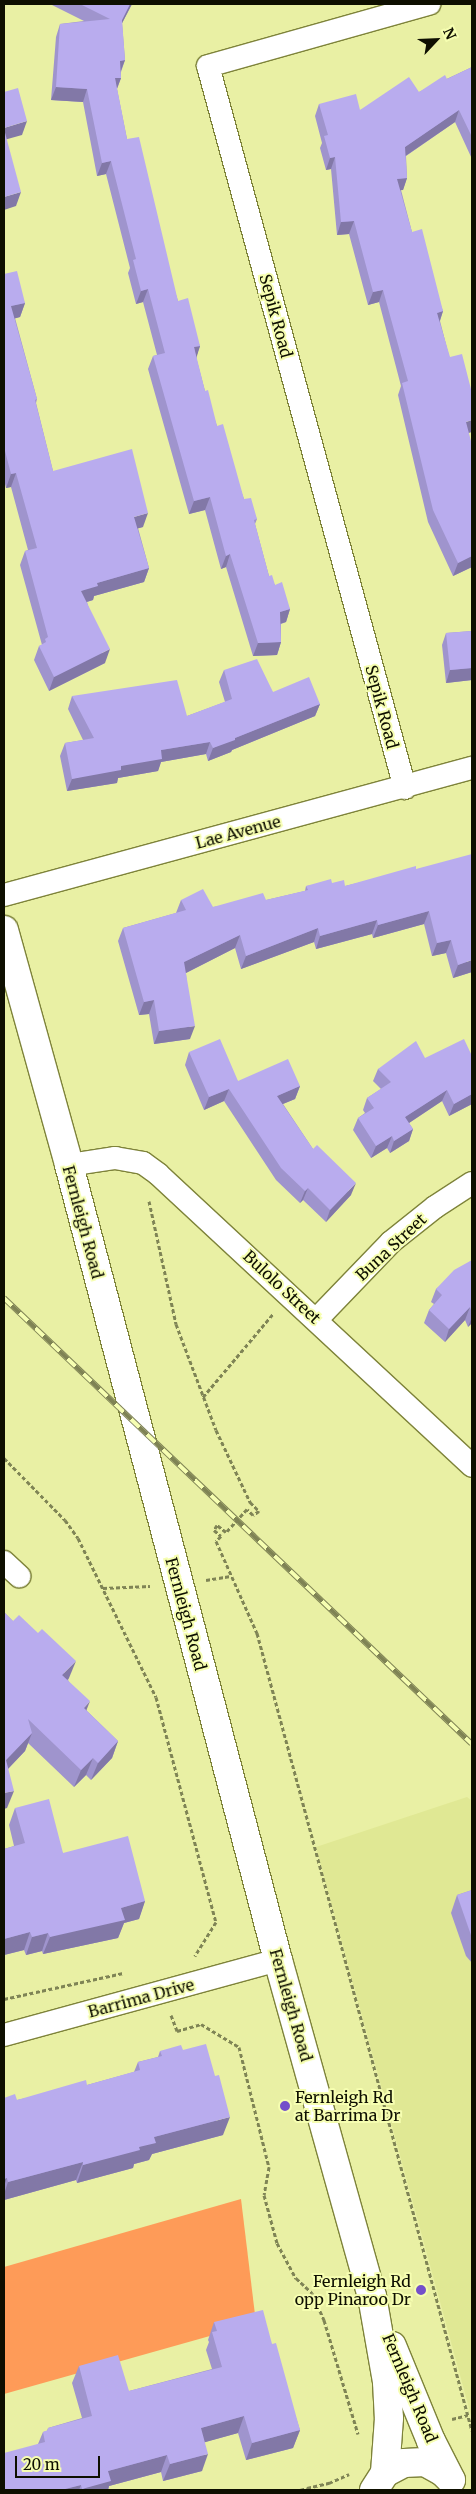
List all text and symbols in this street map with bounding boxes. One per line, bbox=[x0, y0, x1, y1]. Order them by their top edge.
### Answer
north arrow bbox=[411, 15, 461, 65]
text: N bbox=[439, 25, 460, 42]
street label: Sepik Road bbox=[256, 272, 296, 360]
street label: Sepik Road bbox=[362, 663, 402, 751]
street label: Lae Avenue bbox=[193, 811, 283, 853]
street label: Fernleigh Road bbox=[59, 1163, 107, 1281]
street label: Buna Street bbox=[352, 1209, 430, 1285]
street label: Bulolo Street bbox=[239, 1246, 325, 1328]
street label: Fernleigh Road bbox=[162, 1555, 210, 1673]
street label: Fernleigh Road bbox=[266, 1946, 316, 2064]
street label: Barrima Drive bbox=[86, 1975, 196, 2021]
place label: Fernleigh Rd at Barrima Dr bbox=[295, 2087, 400, 2125]
marker: Fernleigh Rd at Barrima Dr bbox=[279, 2100, 291, 2112]
place label: Fernleigh Rd opp Pinaroo Dr bbox=[295, 2271, 411, 2309]
marker: Fernleigh Rd opp Pinaroo Dr bbox=[415, 2284, 427, 2296]
street label: Fernleigh Road bbox=[378, 2331, 442, 2445]
scale bar bbox=[18, 2446, 102, 2478]
text: 20 m bbox=[23, 2455, 60, 2474]

